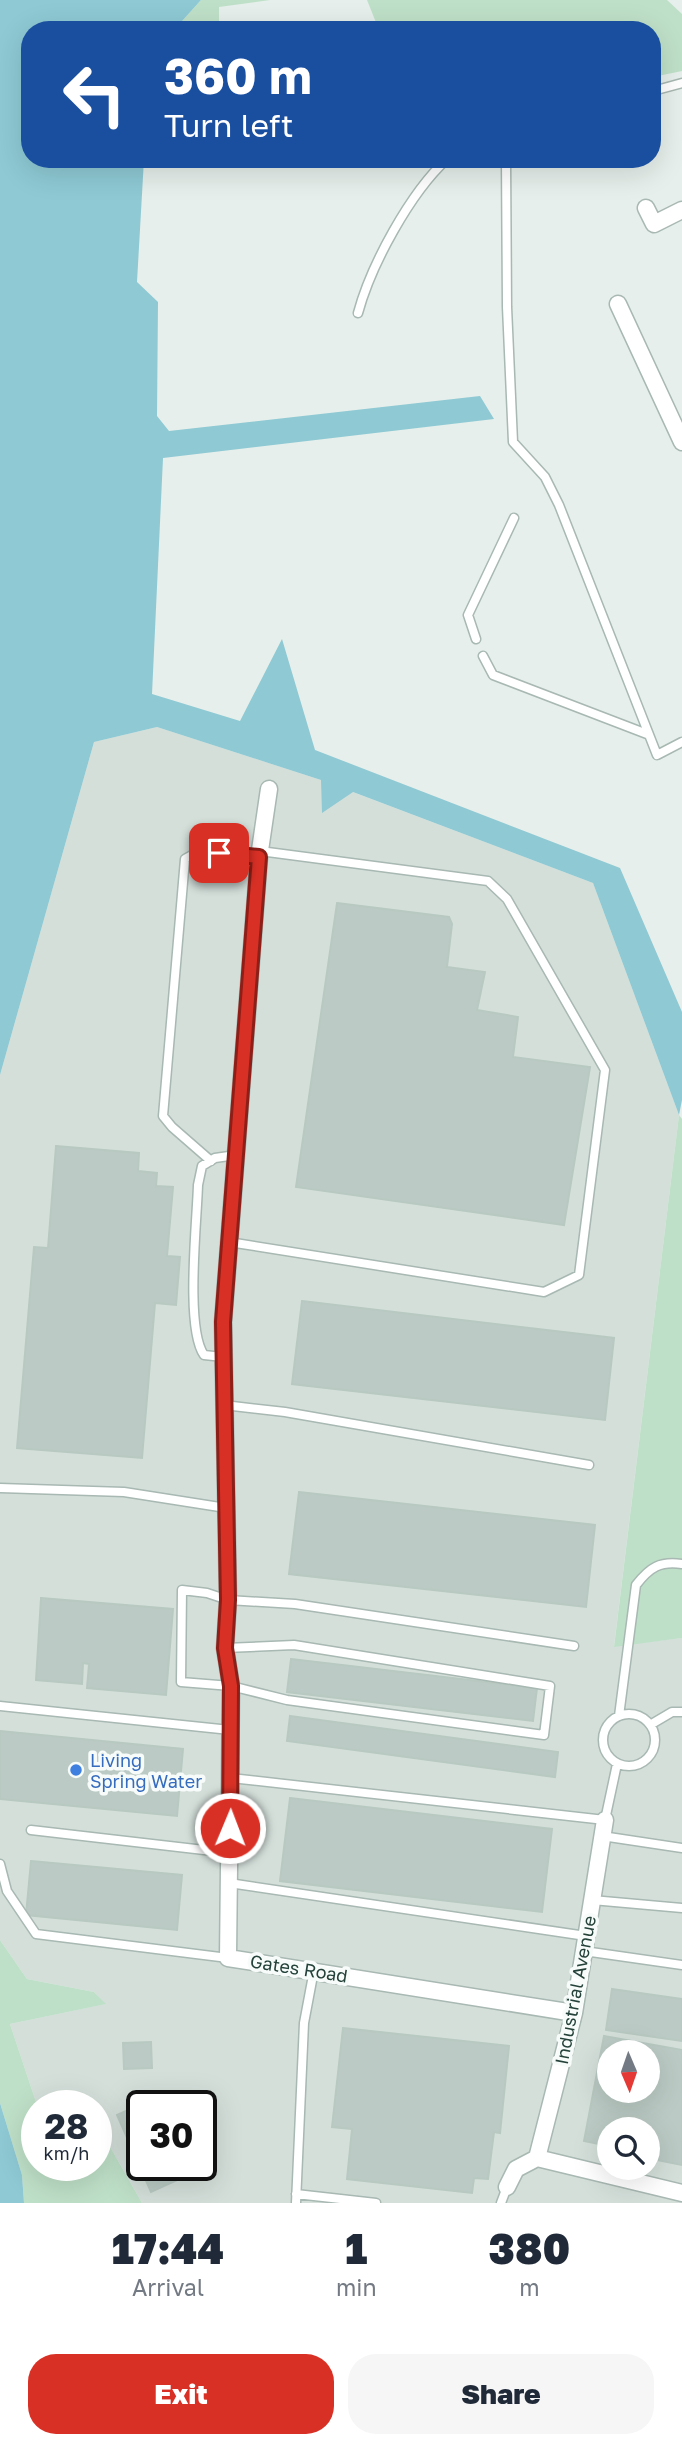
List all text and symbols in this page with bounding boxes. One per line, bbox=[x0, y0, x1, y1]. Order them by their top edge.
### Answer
text: 360 m bbox=[164, 46, 312, 105]
icon: left bbox=[49, 49, 140, 140]
text: Turn left bbox=[164, 106, 293, 144]
pin bbox=[189, 823, 249, 883]
icon: arrive bbox=[200, 834, 238, 872]
place label: Living Spring Water bbox=[90, 1749, 202, 1792]
marker: Living Spring Water bbox=[68, 1762, 84, 1778]
position arrow bbox=[193, 1791, 267, 1865]
street label: Industrial Avenue bbox=[550, 1914, 600, 2066]
street label: Gates Road bbox=[249, 1949, 349, 1987]
north arrow bbox=[597, 2040, 660, 2104]
map controls bbox=[597, 2040, 660, 2180]
speed limit sign: 30 bbox=[126, 2090, 217, 2181]
text: 28 bbox=[45, 2105, 88, 2147]
button: search bbox=[597, 2117, 660, 2180]
text: km/h bbox=[44, 2142, 89, 2164]
text: 17:44 bbox=[112, 2223, 224, 2273]
text: 1 bbox=[345, 2223, 367, 2273]
text: 380 bbox=[488, 2223, 570, 2273]
text: Arrival bbox=[132, 2273, 204, 2301]
text: min bbox=[336, 2273, 377, 2301]
text: m bbox=[519, 2273, 540, 2301]
button: Exit bbox=[28, 2354, 334, 2434]
button: Share bbox=[348, 2354, 654, 2434]

